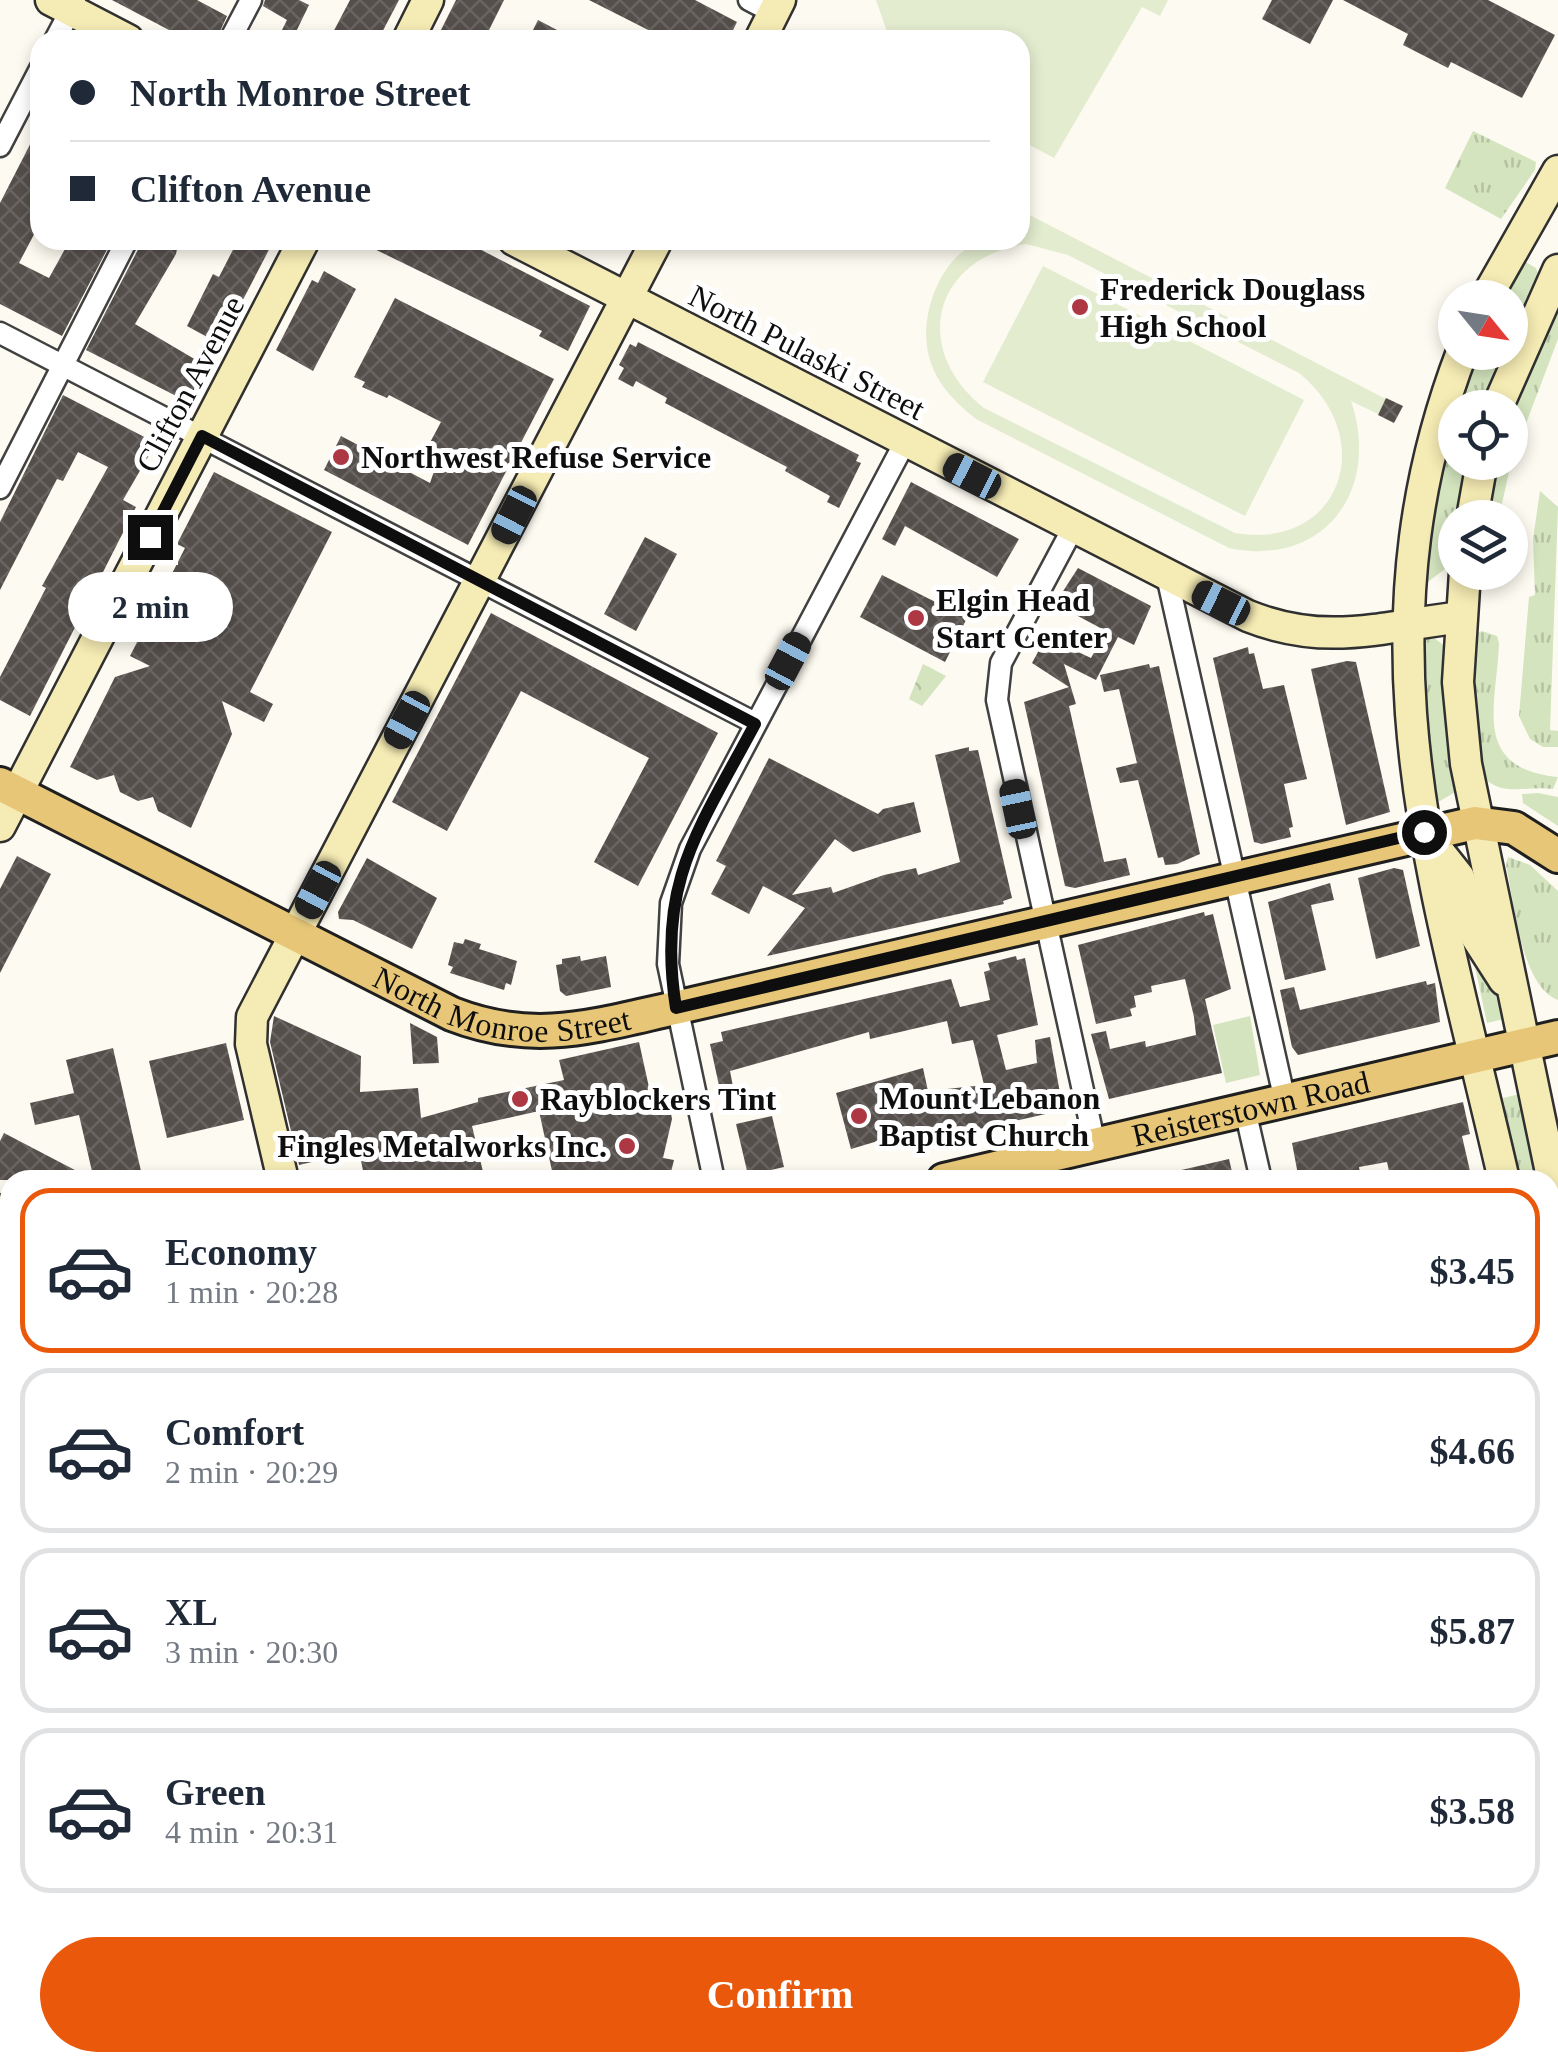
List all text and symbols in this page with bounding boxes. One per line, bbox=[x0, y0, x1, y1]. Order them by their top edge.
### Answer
text: North Monroe Street bbox=[130, 72, 471, 114]
text: Clifton Avenue bbox=[130, 168, 371, 210]
place label: Frederick Douglass High School bbox=[1100, 271, 1365, 344]
street label: North Pulaski Street bbox=[683, 277, 931, 427]
north arrow bbox=[1438, 280, 1528, 370]
map controls bbox=[1438, 280, 1528, 590]
street label: Clifton Avenue bbox=[129, 290, 251, 478]
marker: Frederick Douglass High School bbox=[1069, 296, 1091, 318]
button: locate bbox=[1438, 390, 1528, 480]
place label: Northwest Refuse Service bbox=[361, 439, 711, 475]
marker: Northwest Refuse Service bbox=[330, 446, 352, 468]
car bbox=[938, 449, 1006, 503]
car bbox=[487, 481, 541, 549]
button: layers bbox=[1438, 500, 1528, 590]
route end bbox=[128, 515, 173, 560]
callout: 2 min bbox=[68, 572, 232, 642]
car bbox=[1187, 576, 1255, 630]
place label: Elgin Head Start Center bbox=[936, 582, 1107, 655]
text: 2 min bbox=[112, 589, 189, 625]
marker: Elgin Head Start Center bbox=[905, 607, 927, 629]
car bbox=[761, 627, 815, 695]
car bbox=[380, 686, 434, 754]
car bbox=[997, 777, 1039, 841]
route start bbox=[1402, 810, 1447, 855]
car bbox=[291, 856, 345, 924]
street label: North Monroe Street bbox=[368, 959, 634, 1049]
street label: Reisterstown Road bbox=[1129, 1063, 1373, 1154]
place label: Mount Lebanon Baptist Church bbox=[879, 1080, 1101, 1153]
place label: Rayblockers Tint bbox=[540, 1081, 777, 1117]
marker: Rayblockers Tint bbox=[509, 1088, 531, 1110]
marker: Mount Lebanon Baptist Church bbox=[848, 1105, 870, 1127]
place label: Fingles Metalworks Inc. bbox=[277, 1128, 607, 1164]
marker: Fingles Metalworks Inc. bbox=[616, 1135, 638, 1157]
icon: car bbox=[45, 1226, 135, 1316]
text: Economy bbox=[165, 1231, 317, 1273]
text: $3.45 bbox=[1430, 1250, 1515, 1292]
text: 1 min · 20:28 bbox=[165, 1274, 338, 1310]
icon: car bbox=[45, 1406, 135, 1496]
text: Comfort bbox=[165, 1411, 304, 1453]
text: $4.66 bbox=[1430, 1430, 1515, 1472]
text: 2 min · 20:29 bbox=[165, 1454, 338, 1490]
icon: car bbox=[45, 1586, 135, 1676]
text: XL bbox=[165, 1591, 218, 1633]
text: $5.87 bbox=[1430, 1610, 1515, 1652]
text: 3 min · 20:30 bbox=[165, 1634, 338, 1670]
icon: car bbox=[45, 1766, 135, 1856]
text: Green bbox=[165, 1771, 266, 1813]
text: $3.58 bbox=[1430, 1790, 1515, 1832]
text: 4 min · 20:31 bbox=[165, 1814, 338, 1850]
button: Confirm bbox=[40, 1937, 1520, 2052]

